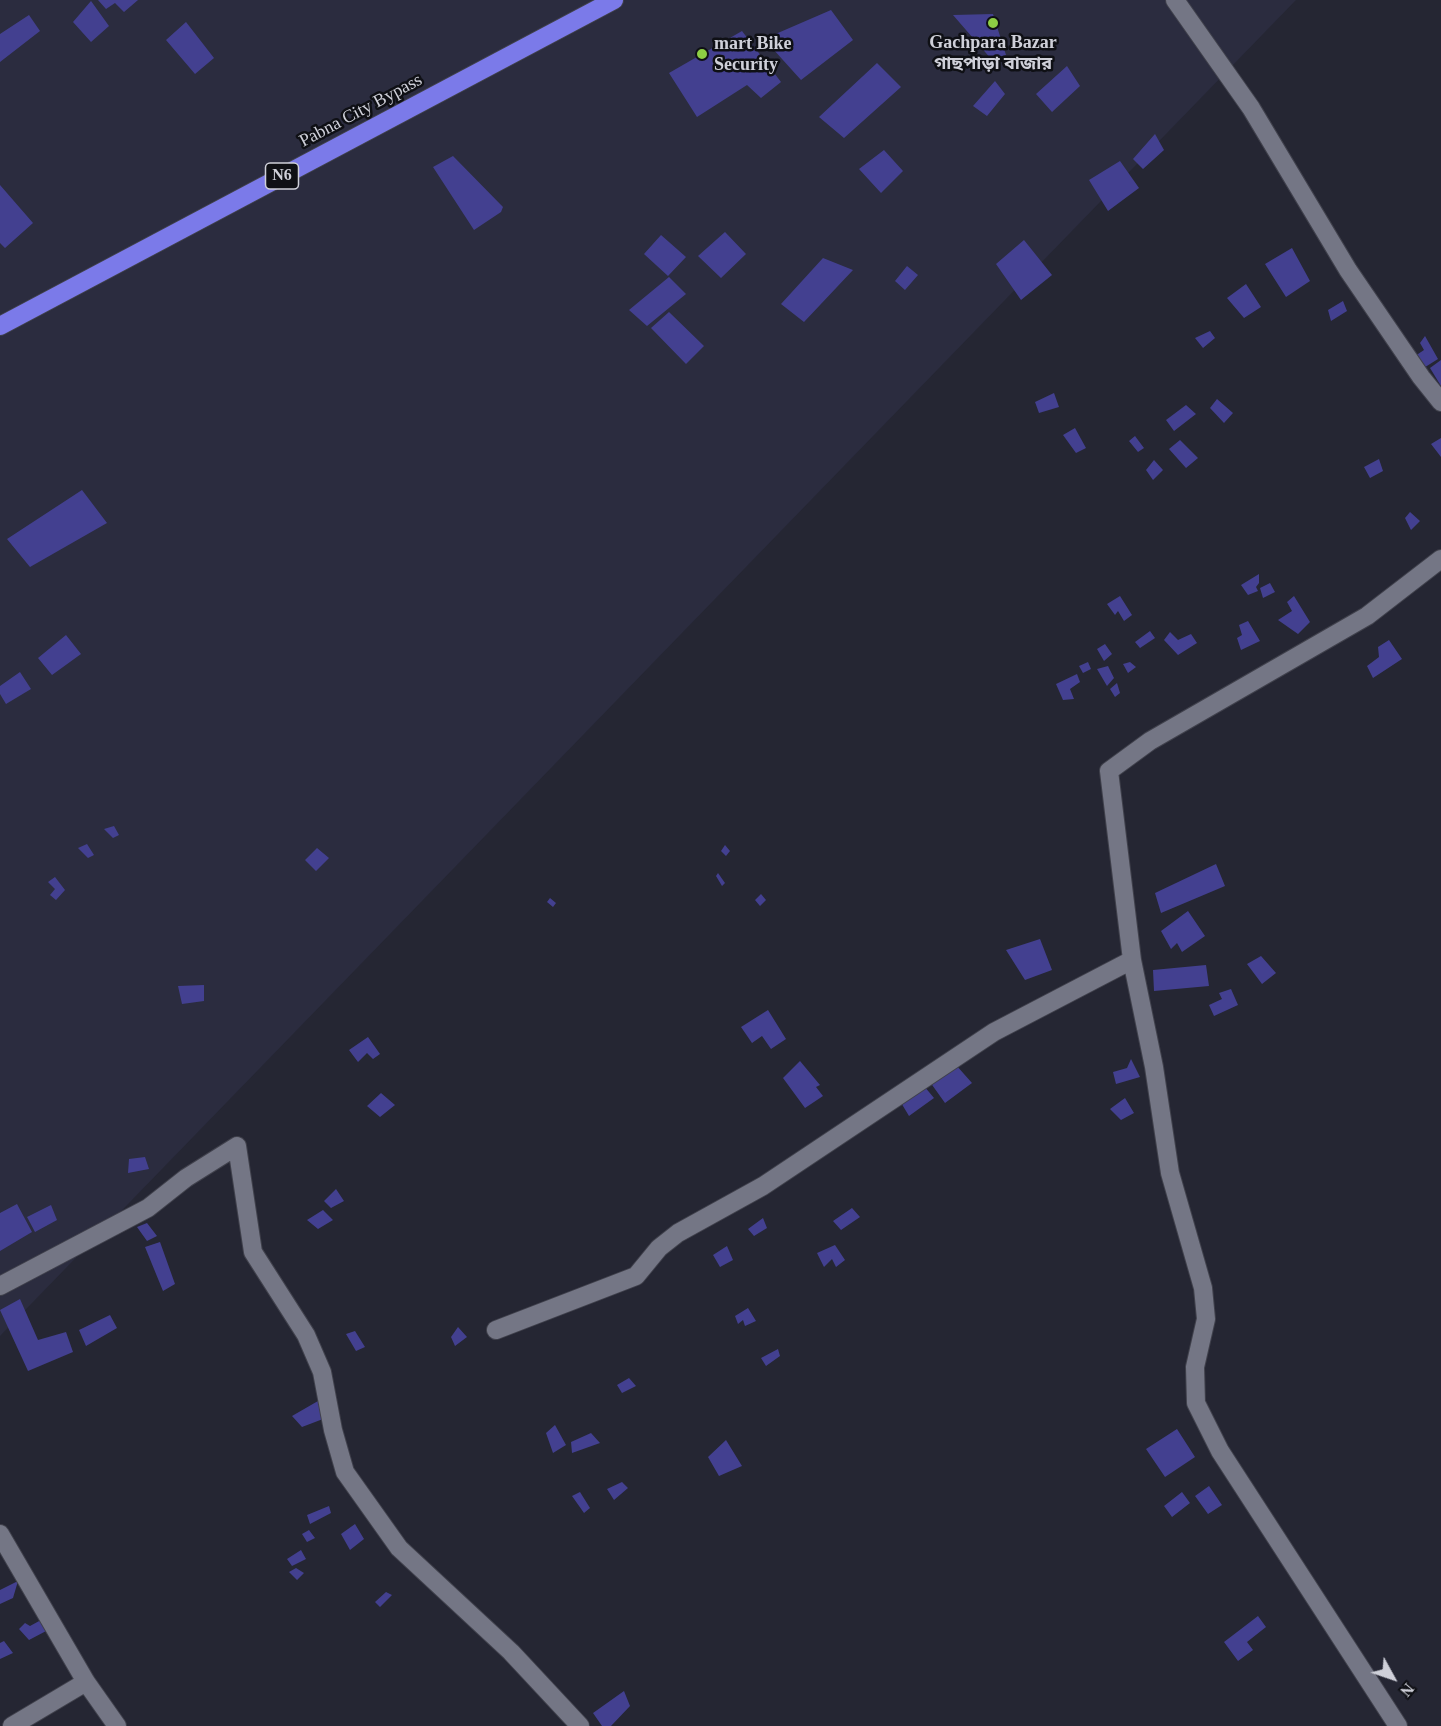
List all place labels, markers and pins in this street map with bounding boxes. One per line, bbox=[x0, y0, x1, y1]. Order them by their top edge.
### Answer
marker: Gachpara Bazar গাছপাড়া বাজার bbox=[986, 16, 1000, 30]
place label: Gachpara Bazar গাছপাড়া বাজার bbox=[929, 32, 1057, 74]
place label: mart Bike Security bbox=[714, 33, 791, 76]
marker: mart Bike Security bbox=[695, 47, 709, 61]

